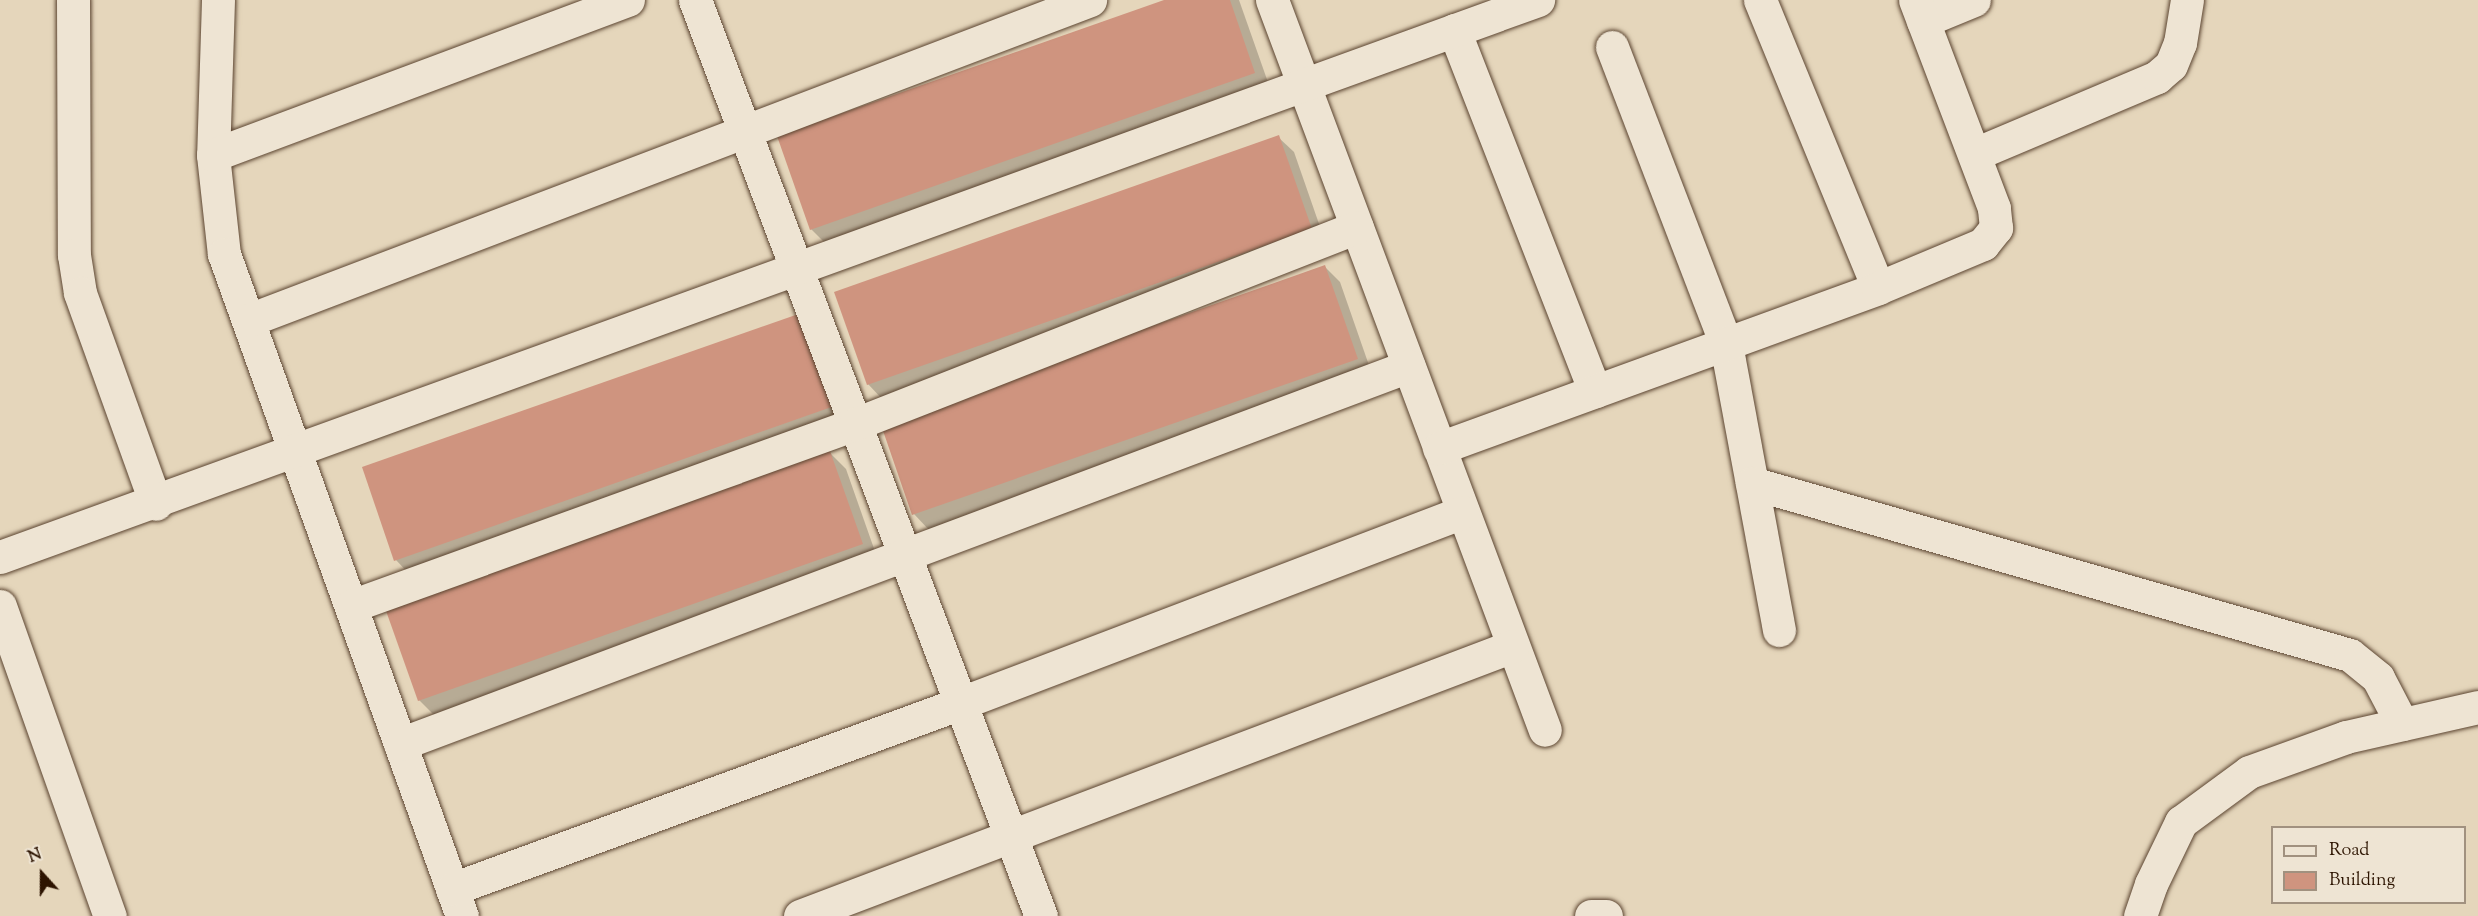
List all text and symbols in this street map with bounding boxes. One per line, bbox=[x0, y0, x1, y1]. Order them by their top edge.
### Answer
legend bbox=[2271, 826, 2466, 904]
text: Road bbox=[2329, 838, 2369, 864]
north arrow bbox=[12, 844, 72, 904]
text: N bbox=[25, 844, 45, 870]
text: Building bbox=[2329, 868, 2395, 894]

